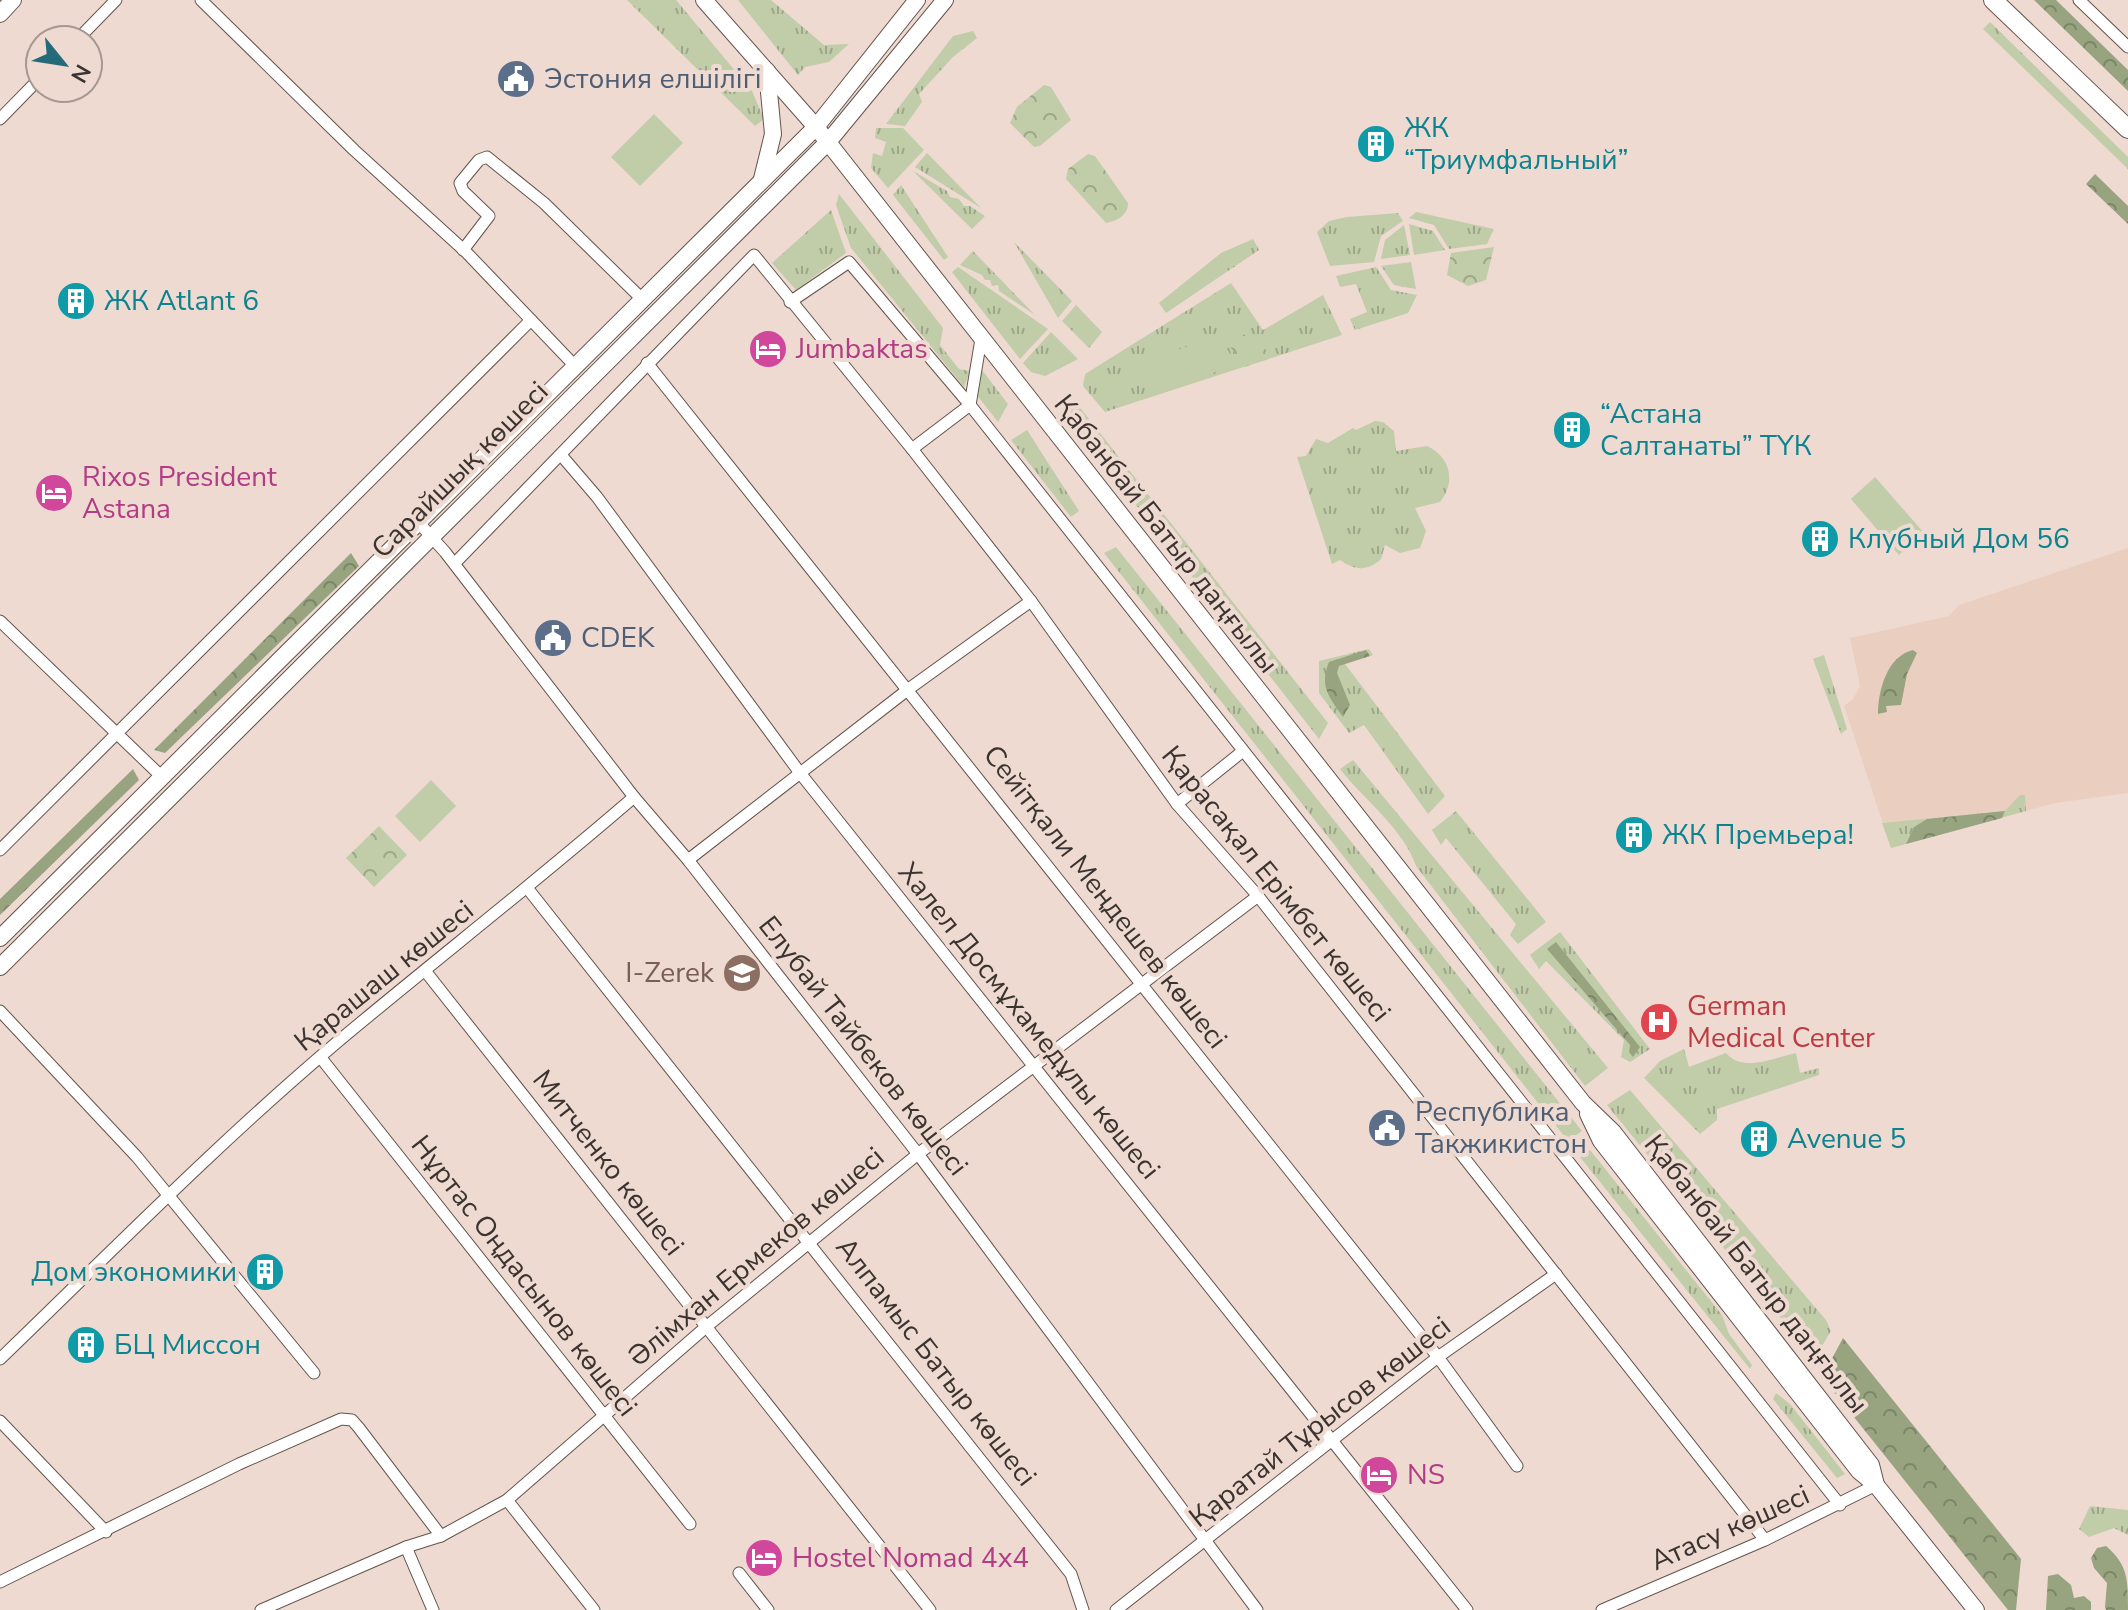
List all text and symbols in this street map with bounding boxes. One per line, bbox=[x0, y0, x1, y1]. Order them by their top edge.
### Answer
north arrow bbox=[24, 24, 104, 104]
public building icon: Эстония елшілігі bbox=[495, 58, 537, 100]
text: N bbox=[63, 59, 98, 88]
place label: Эстония елшілігі bbox=[544, 60, 762, 98]
place label: ЖК “Триумфальный” bbox=[1404, 109, 1629, 179]
building icon: ЖК “Триумфальный” bbox=[1355, 123, 1397, 165]
building icon: ЖК Atlant 6 bbox=[55, 280, 97, 322]
place label: ЖК Atlant 6 bbox=[104, 282, 259, 320]
hotel icon: Jumbaktas bbox=[747, 328, 789, 370]
place label: Jumbaktas bbox=[795, 330, 928, 368]
street label: Сарайшық көшесі bbox=[363, 373, 557, 567]
street label: Қабанбай Батыр даңғылы bbox=[1045, 387, 1287, 681]
place label: “Астана Салтанаты” ТҮК bbox=[1600, 395, 1812, 465]
building icon: “Астана Салтанаты” ТҮК bbox=[1551, 409, 1593, 451]
place label: Rixos President Astana bbox=[82, 458, 277, 528]
hotel icon: Rixos President Astana bbox=[33, 472, 75, 514]
building icon: Клубный Дом 56 bbox=[1799, 518, 1841, 560]
place label: Клубный Дом 56 bbox=[1848, 520, 2070, 558]
public building icon: CDEK bbox=[532, 617, 574, 659]
place label: CDEK bbox=[581, 619, 655, 657]
street label: Сейітқали Меңдешев көшесі bbox=[974, 737, 1236, 1057]
street label: Қарасақал Ерімбет көшесі bbox=[1153, 738, 1399, 1030]
building icon: ЖК Премьера! bbox=[1613, 814, 1655, 856]
place label: ЖК Премьера! bbox=[1662, 816, 1854, 854]
street label: Халел Досмұхамедұлы көшесі bbox=[889, 855, 1169, 1187]
street label: Қарашаш көшесі bbox=[286, 892, 482, 1060]
street label: Елубай Тайбеков көшесі bbox=[750, 908, 976, 1184]
school or university icon: I-Zerek bbox=[721, 952, 763, 994]
place label: I-Zerek bbox=[625, 954, 715, 992]
place label: German Medical Center bbox=[1687, 987, 1875, 1057]
hospital icon: German Medical Center bbox=[1638, 1001, 1680, 1043]
street label: Митченко көшесі bbox=[524, 1062, 692, 1264]
place label: Республика Такжикистон bbox=[1415, 1093, 1587, 1163]
public building icon: Республика Такжикистон bbox=[1366, 1107, 1408, 1149]
building icon: Avenue 5 bbox=[1738, 1118, 1780, 1160]
place label: Avenue 5 bbox=[1787, 1120, 1906, 1158]
street label: Қабанбай Батыр даңғылы bbox=[1635, 1127, 1877, 1421]
street label: Нұртас Оңдасынов көшесі bbox=[402, 1128, 646, 1424]
street label: Әлімхан Ермеков көшесі bbox=[620, 1138, 892, 1376]
street label: Алпамыс Батыр көшесі bbox=[827, 1230, 1045, 1494]
building icon: Дом экономики bbox=[244, 1251, 286, 1293]
place label: Дом экономики bbox=[31, 1253, 237, 1291]
street label: Қаратай Тұрысов көшесі bbox=[1181, 1308, 1459, 1536]
building icon: БЦ Миссон bbox=[65, 1324, 107, 1366]
place label: БЦ Миссон bbox=[114, 1326, 261, 1364]
hotel icon: NS bbox=[1358, 1454, 1400, 1496]
place label: NS bbox=[1407, 1456, 1445, 1494]
street label: Атасу көшесі bbox=[1644, 1476, 1816, 1580]
hotel icon: Hostel Nomad 4x4 bbox=[743, 1537, 785, 1579]
place label: Hostel Nomad 4x4 bbox=[792, 1539, 1029, 1577]

